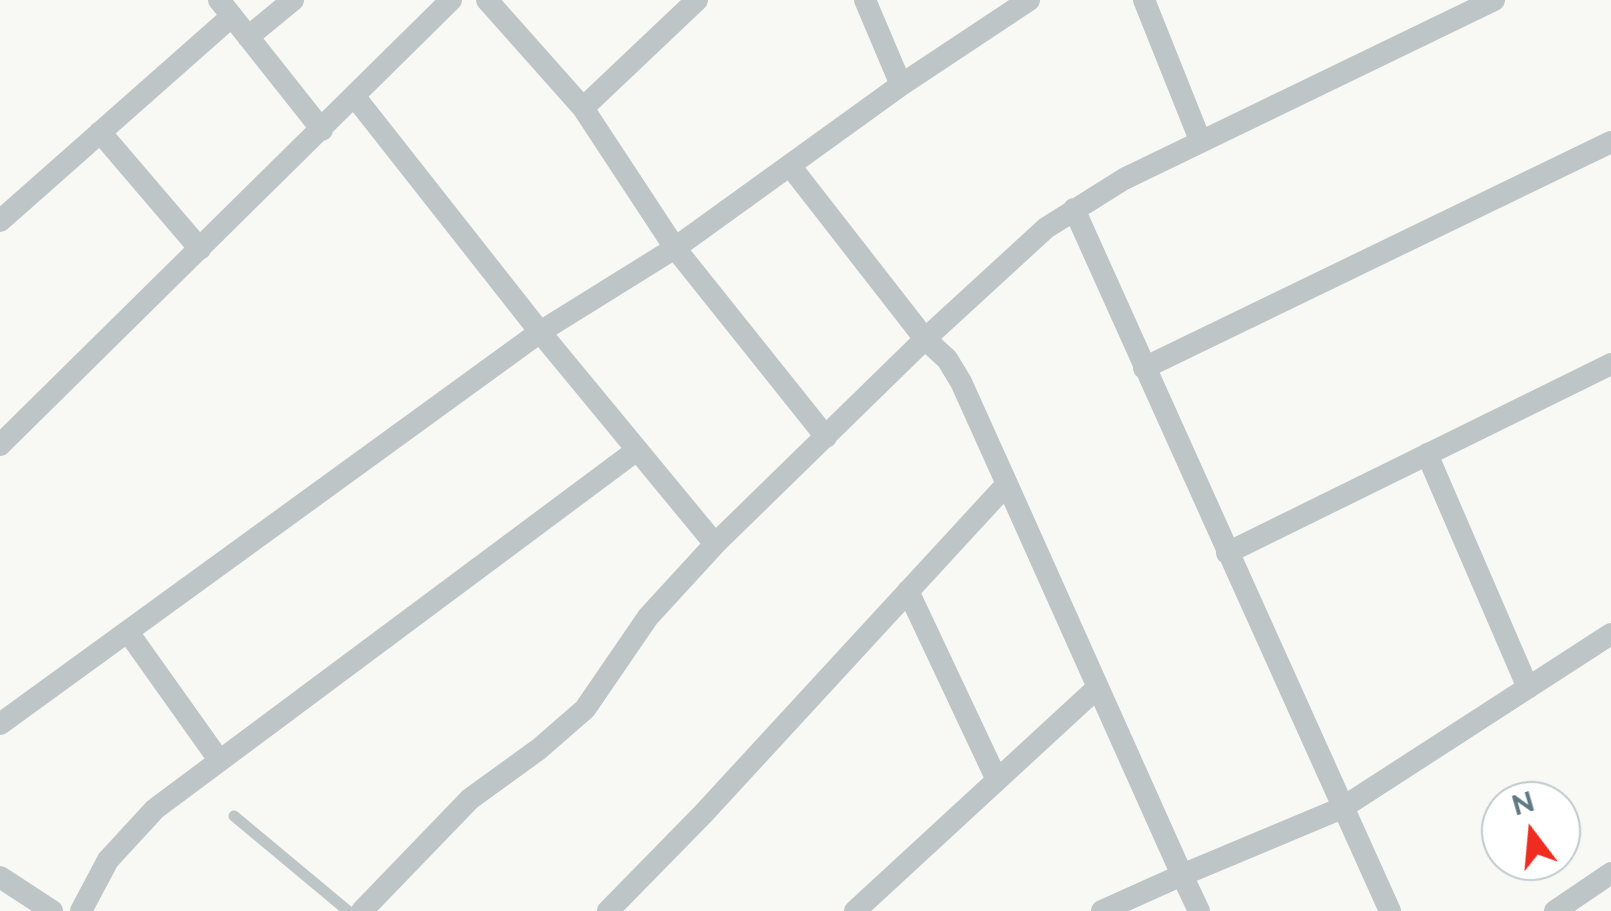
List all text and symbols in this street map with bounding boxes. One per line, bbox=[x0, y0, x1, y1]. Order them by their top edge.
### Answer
north arrow bbox=[1481, 781, 1581, 881]
text: N bbox=[1508, 785, 1538, 822]

